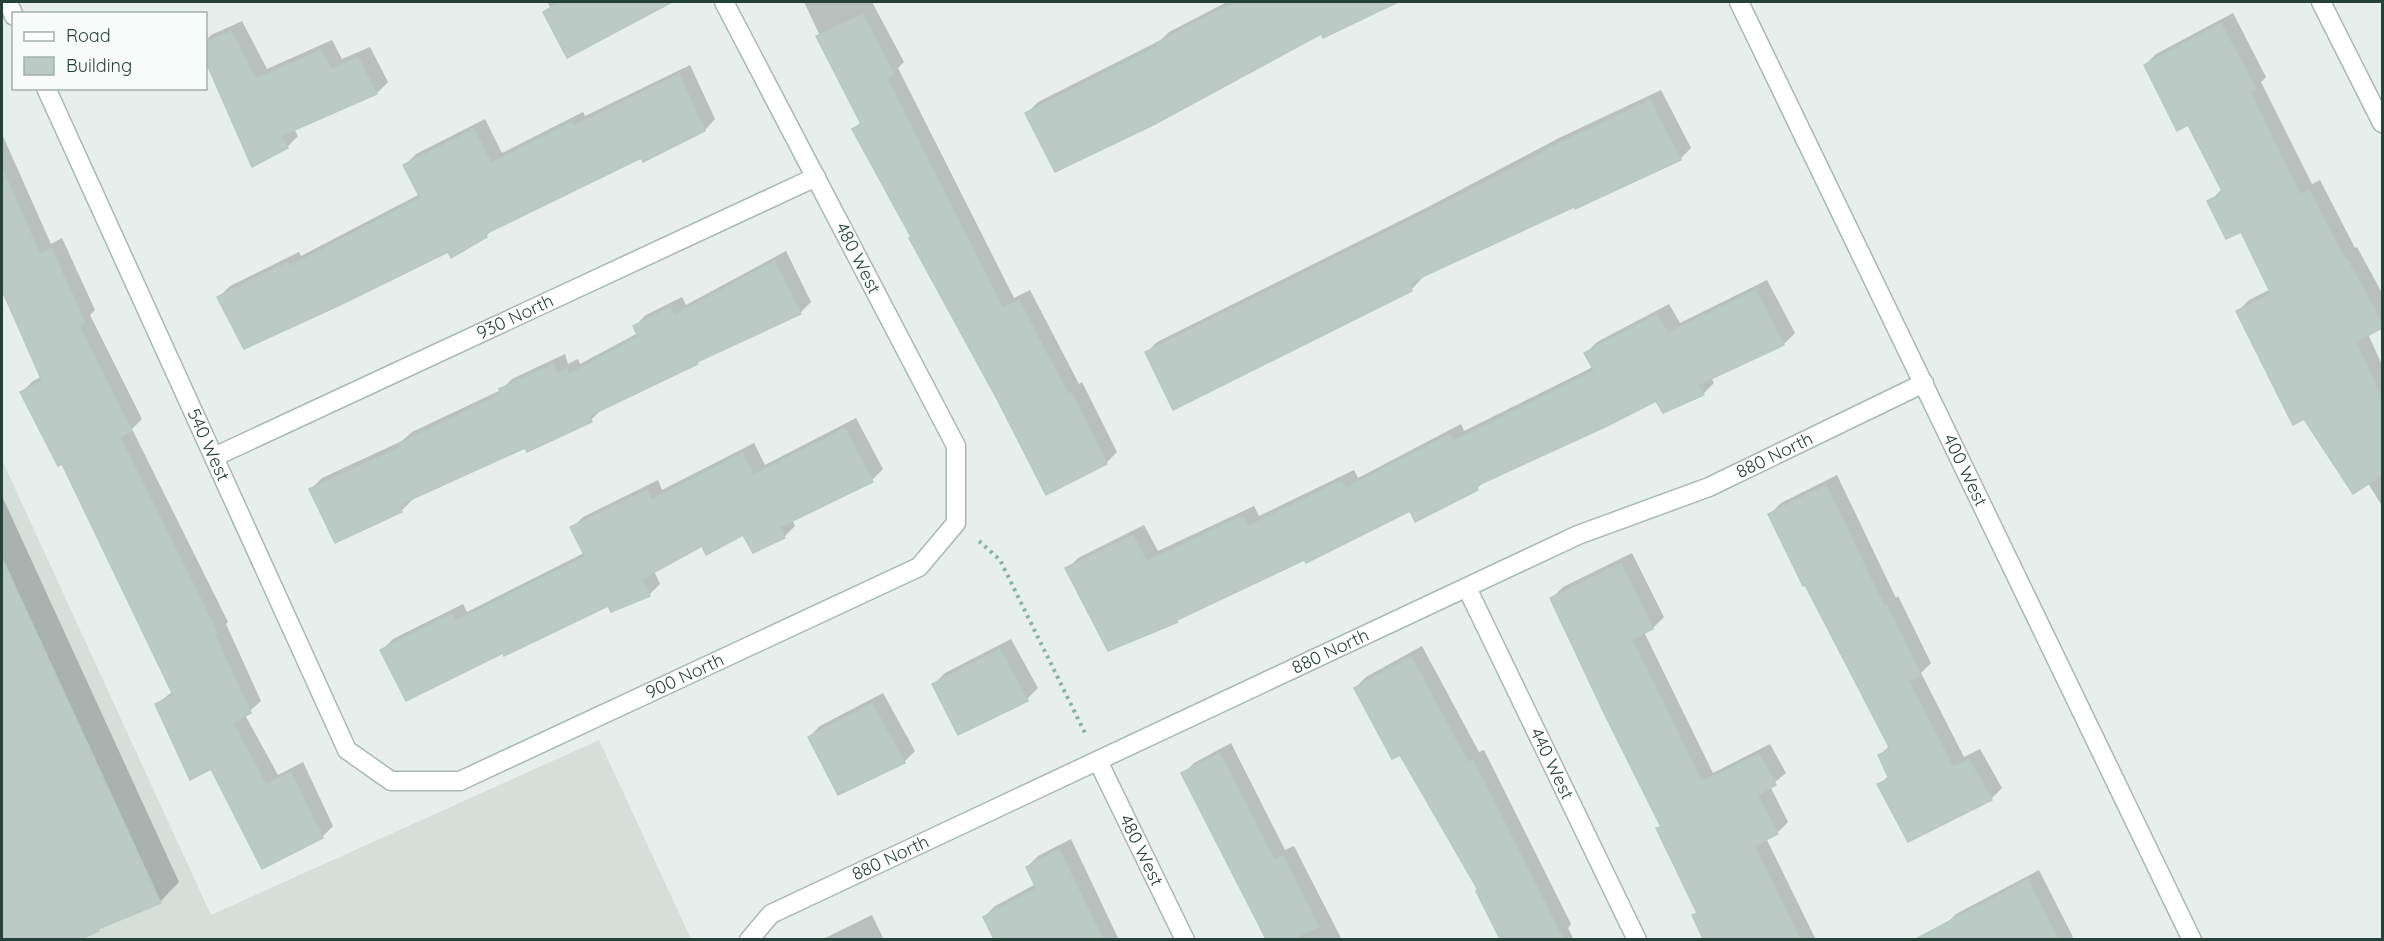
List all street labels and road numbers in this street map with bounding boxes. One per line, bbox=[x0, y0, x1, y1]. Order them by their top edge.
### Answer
street label: 480 West bbox=[831, 218, 886, 297]
street label: 930 North bbox=[473, 289, 557, 344]
street label: 540 West bbox=[182, 405, 235, 484]
street label: 880 North bbox=[1732, 427, 1816, 483]
street label: 400 West bbox=[1938, 430, 1993, 510]
street label: 880 North bbox=[1288, 623, 1372, 679]
street label: 900 North bbox=[642, 648, 727, 704]
street label: 440 West bbox=[1525, 724, 1579, 803]
street label: 480 West bbox=[1115, 810, 1169, 889]
street label: 880 North bbox=[848, 830, 932, 885]

